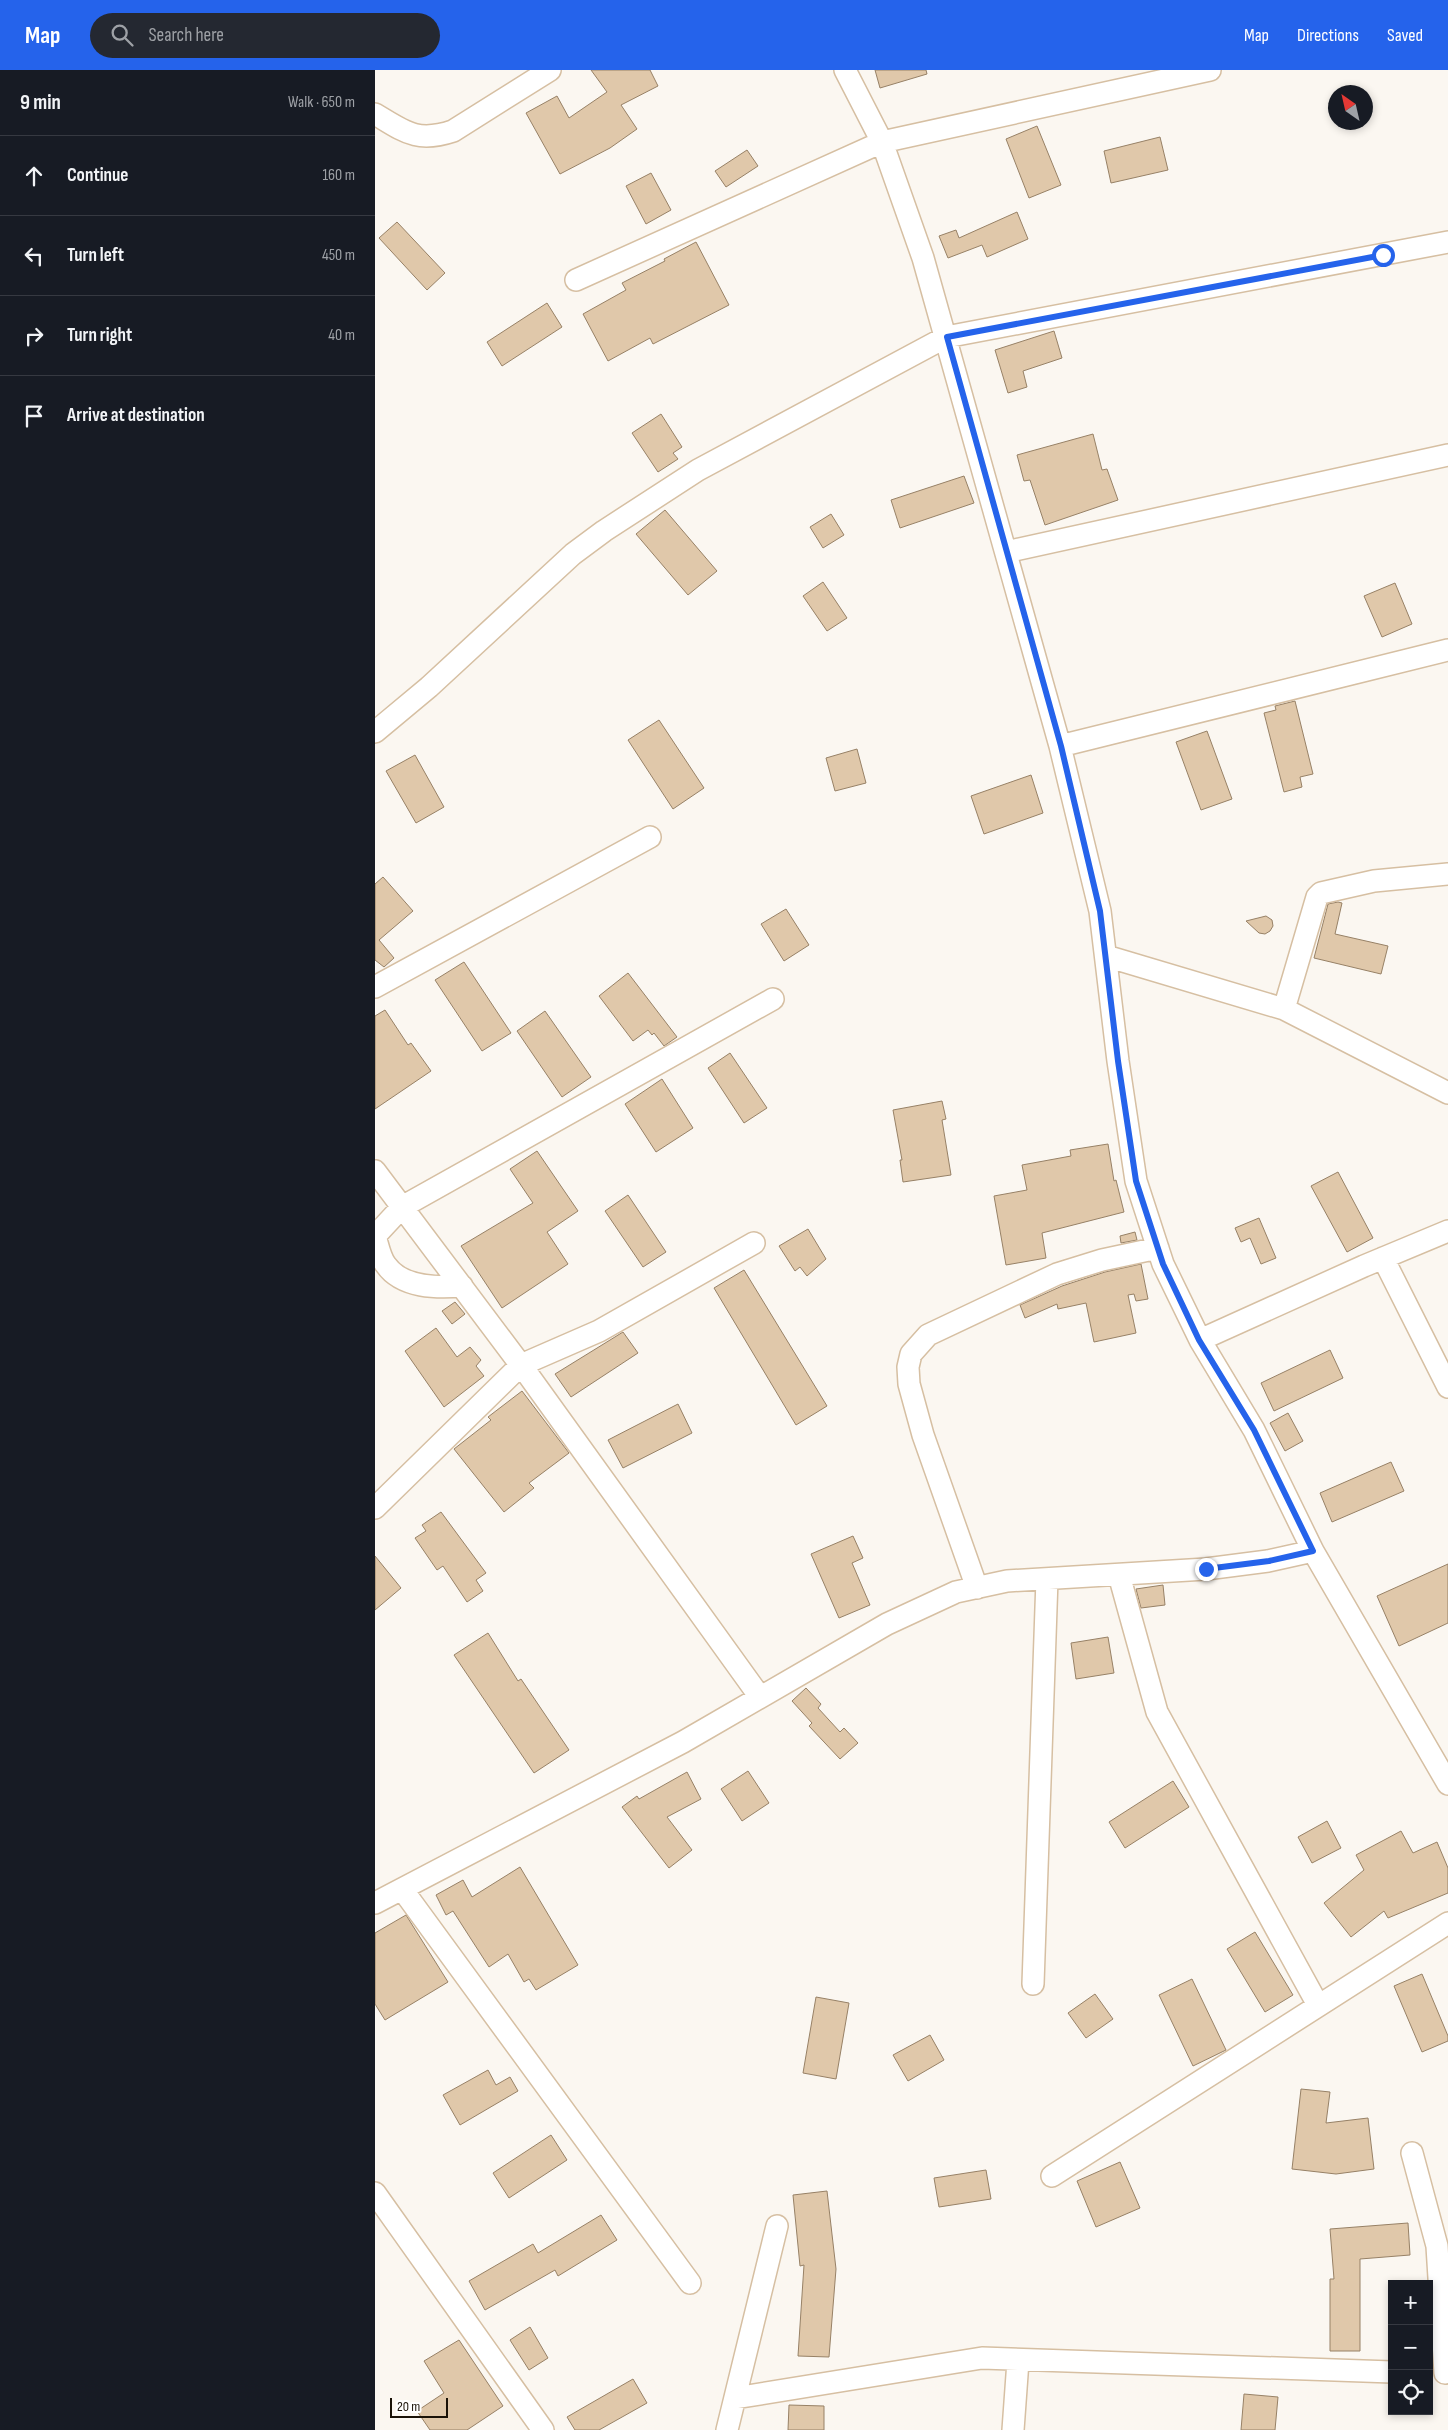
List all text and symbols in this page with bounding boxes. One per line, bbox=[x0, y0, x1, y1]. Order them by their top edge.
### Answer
search box bbox=[90, 13, 440, 58]
text: Map bbox=[25, 21, 60, 50]
icon: search bbox=[108, 21, 136, 49]
text: Search here bbox=[148, 24, 224, 47]
text: Map bbox=[1244, 25, 1269, 46]
text: Directions bbox=[1297, 25, 1359, 46]
text: Saved bbox=[1387, 25, 1423, 46]
north arrow bbox=[1328, 85, 1373, 130]
text: 9 min bbox=[20, 90, 61, 115]
text: Walk · 650 m bbox=[288, 93, 355, 112]
icon: ahead bbox=[20, 162, 48, 190]
text: Continue bbox=[67, 164, 128, 187]
text: 160 m bbox=[322, 166, 355, 185]
icon: left bbox=[20, 242, 48, 270]
text: Turn left bbox=[67, 244, 124, 267]
route start bbox=[1372, 244, 1395, 267]
text: 450 m bbox=[322, 246, 355, 265]
icon: right bbox=[20, 322, 48, 350]
text: Turn right bbox=[67, 324, 132, 347]
text: 40 m bbox=[328, 326, 355, 345]
icon: arrive bbox=[20, 402, 48, 430]
text: Arrive at destination bbox=[67, 404, 205, 427]
route end bbox=[1195, 1558, 1218, 1581]
map controls bbox=[1388, 2280, 1433, 2415]
button: + bbox=[1388, 2280, 1433, 2325]
button: − bbox=[1388, 2325, 1433, 2370]
button: locate bbox=[1388, 2370, 1433, 2415]
scale bar bbox=[390, 2395, 447, 2418]
text: 20 m bbox=[397, 2398, 420, 2415]

